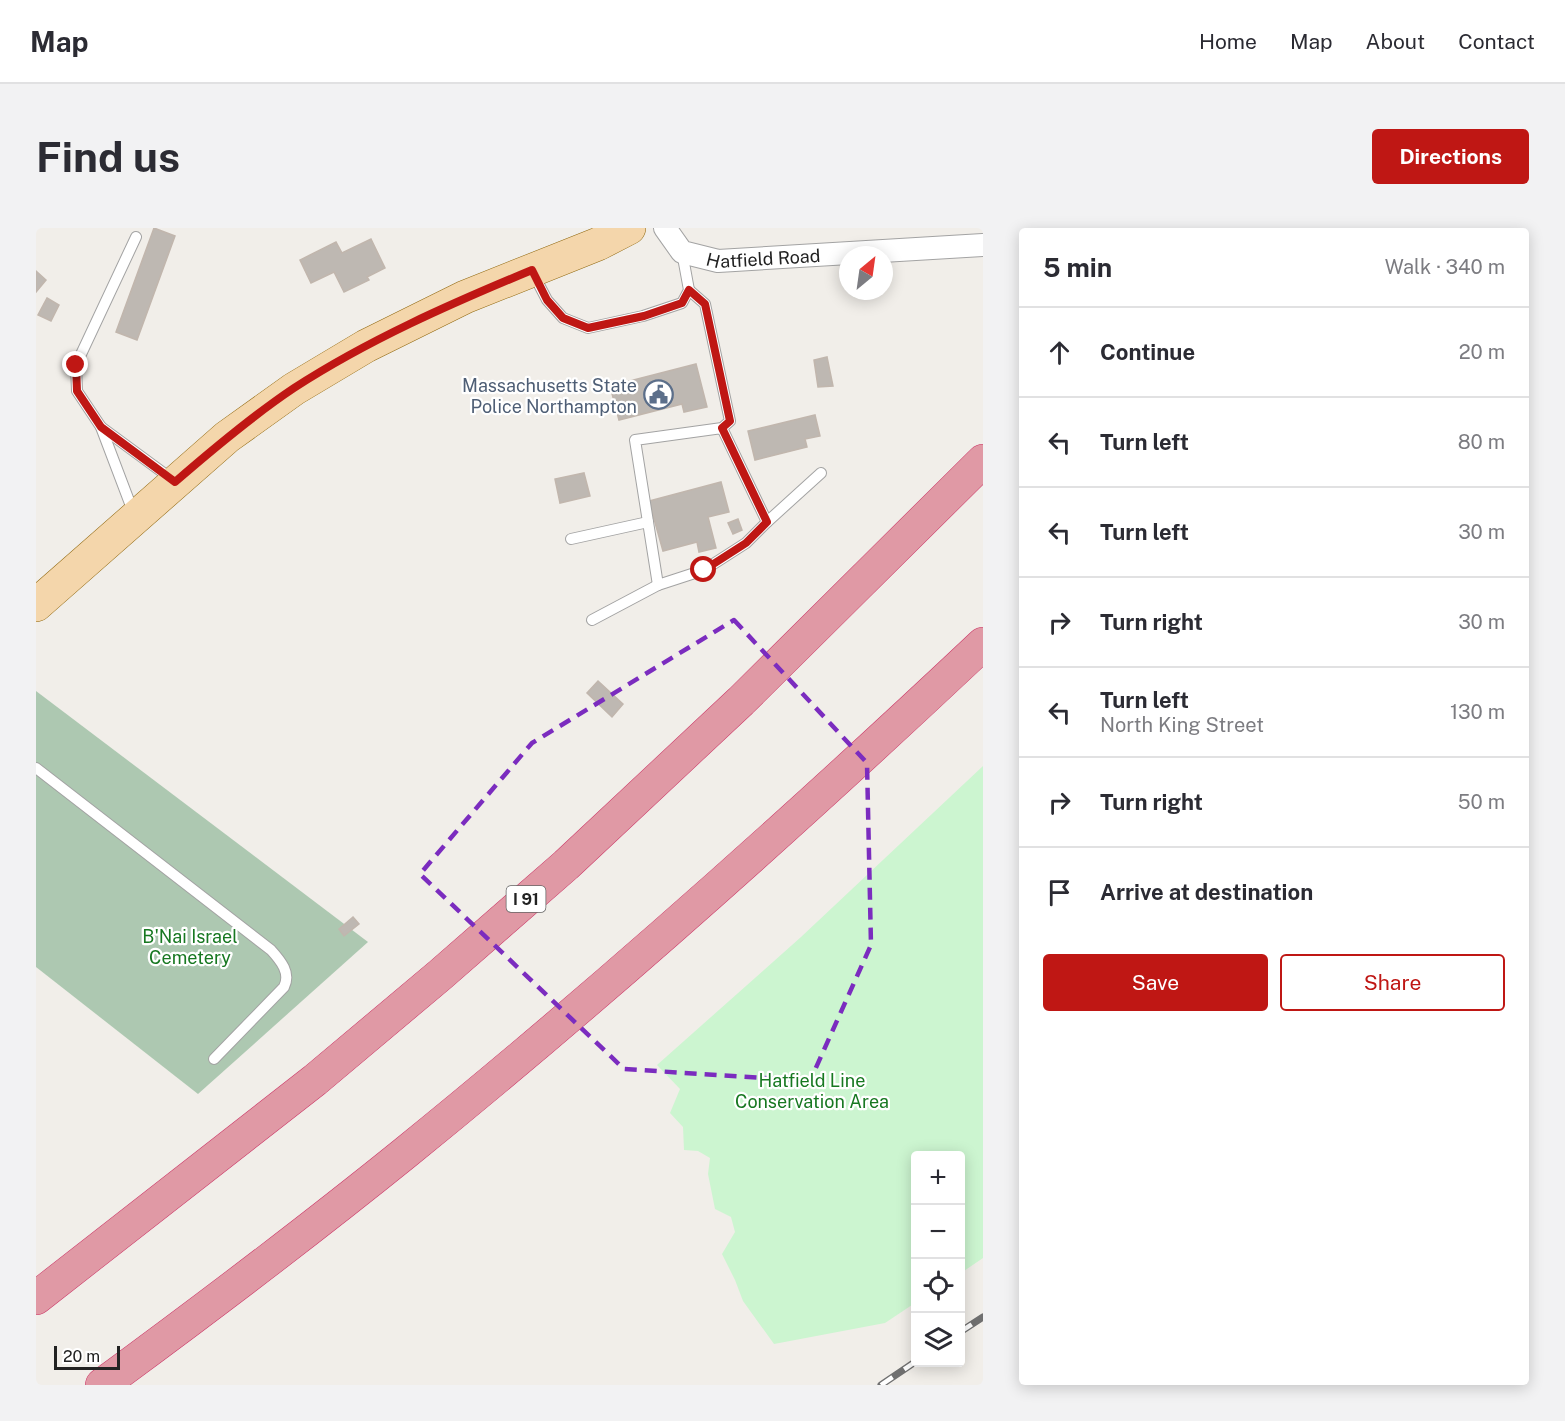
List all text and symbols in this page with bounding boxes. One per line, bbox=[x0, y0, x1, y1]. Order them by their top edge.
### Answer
text: Map bbox=[30, 25, 89, 58]
text: Home bbox=[1199, 29, 1257, 54]
text: Map bbox=[1290, 29, 1333, 54]
text: About bbox=[1366, 29, 1425, 54]
text: Contact bbox=[1458, 29, 1535, 54]
button: Directions bbox=[1372, 129, 1529, 184]
text: Find us bbox=[36, 132, 180, 181]
street label: Hatfield Road bbox=[704, 244, 821, 272]
north arrow bbox=[839, 246, 893, 300]
text: 5 min bbox=[1043, 252, 1112, 283]
text: Walk · 340 m bbox=[1385, 255, 1505, 279]
icon: ahead bbox=[1043, 336, 1076, 369]
text: Continue bbox=[1100, 339, 1195, 365]
text: 20 m bbox=[1459, 340, 1505, 364]
route end bbox=[62, 351, 88, 377]
place label: Massachusetts State Police Northampton bbox=[462, 375, 637, 417]
public building icon: Massachusetts State Police Northampton bbox=[642, 379, 674, 411]
icon: left bbox=[1043, 426, 1076, 459]
text: Turn left bbox=[1100, 429, 1189, 455]
text: 80 m bbox=[1458, 430, 1505, 454]
icon: left bbox=[1043, 516, 1076, 549]
text: Turn left bbox=[1100, 519, 1189, 545]
text: 30 m bbox=[1458, 520, 1505, 544]
route start bbox=[690, 556, 716, 582]
icon: right bbox=[1043, 606, 1076, 639]
text: Turn right bbox=[1100, 609, 1203, 635]
text: 30 m bbox=[1458, 610, 1505, 634]
text: Turn left bbox=[1100, 687, 1189, 713]
icon: left bbox=[1043, 696, 1076, 729]
text: 130 m bbox=[1450, 700, 1505, 724]
text: North King Street bbox=[1100, 713, 1264, 737]
icon: right bbox=[1043, 786, 1076, 819]
text: Turn right bbox=[1100, 789, 1203, 815]
text: 50 m bbox=[1458, 790, 1505, 814]
icon: arrive bbox=[1043, 876, 1076, 909]
text: Arrive at destination bbox=[1100, 879, 1313, 905]
road number: I 91 bbox=[506, 886, 546, 912]
park label: B'Nai Israel Cemetery bbox=[142, 926, 238, 968]
button: Save bbox=[1043, 954, 1268, 1011]
button: Share bbox=[1280, 954, 1505, 1011]
park label: Hatfield Line Conservation Area bbox=[735, 1070, 889, 1112]
map controls bbox=[911, 1151, 965, 1367]
button: + bbox=[911, 1151, 965, 1205]
button: − bbox=[911, 1205, 965, 1259]
button: locate bbox=[911, 1259, 965, 1313]
button: layers bbox=[911, 1313, 965, 1367]
scale bar bbox=[54, 1343, 120, 1370]
text: 20 m bbox=[63, 1347, 100, 1366]

